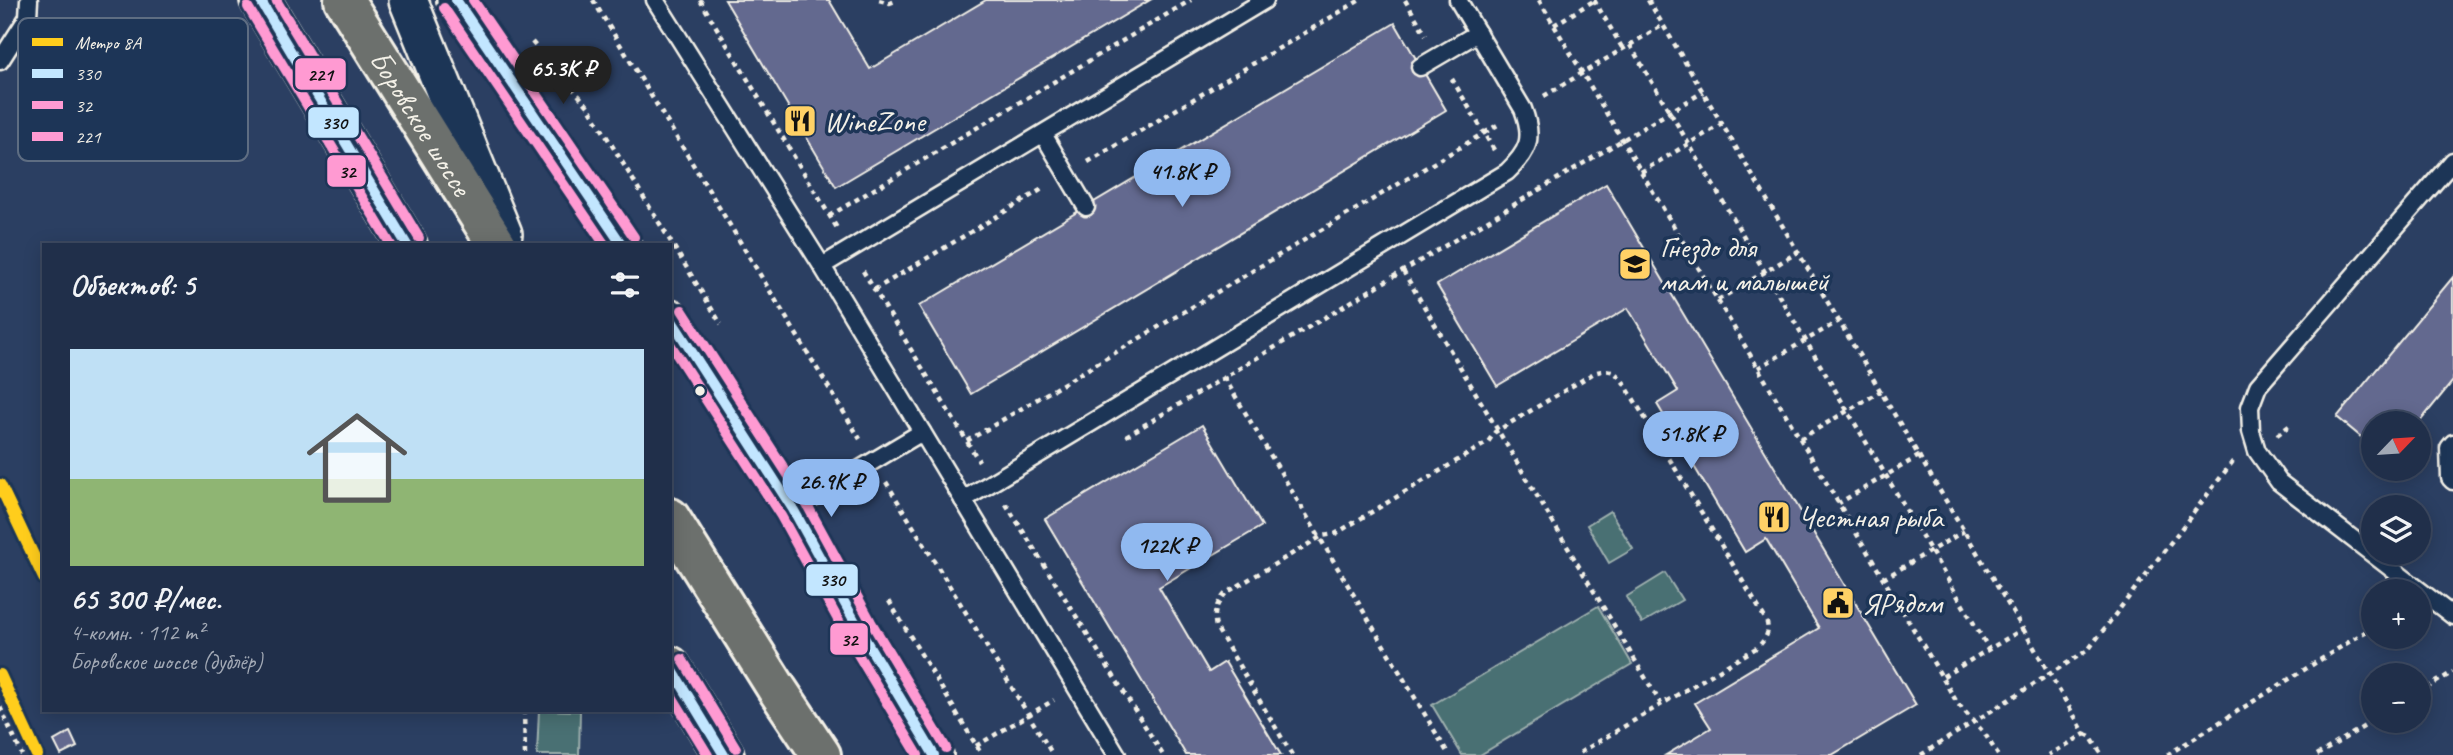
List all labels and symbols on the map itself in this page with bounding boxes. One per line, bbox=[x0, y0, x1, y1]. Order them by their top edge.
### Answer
legend bbox=[18, 18, 248, 161]
text: Метро 8А bbox=[75, 31, 143, 55]
street label: Боровское шоссе bbox=[361, 43, 482, 205]
pin: 65.3K ₽ bbox=[498, 46, 628, 106]
line badge: 221 bbox=[294, 57, 347, 91]
text: 330 bbox=[75, 62, 102, 86]
text: 221 bbox=[307, 63, 335, 87]
text: 32 bbox=[75, 94, 94, 118]
restaurant icon: WineZone bbox=[781, 102, 819, 140]
place label: WineZone bbox=[824, 102, 927, 140]
line badge: 330 bbox=[307, 106, 360, 139]
text: 330 bbox=[321, 111, 349, 135]
text: 221 bbox=[75, 125, 102, 149]
pin: 41.8K ₽ bbox=[1117, 150, 1247, 209]
line badge: 32 bbox=[326, 154, 367, 188]
text: 32 bbox=[338, 160, 358, 184]
place label: Гнездо для мам и малышей bbox=[1660, 228, 1830, 300]
school or university icon: Гнездо для мам и малышей bbox=[1616, 245, 1654, 283]
unlabelled marker bbox=[693, 384, 707, 398]
north arrow bbox=[2361, 411, 2431, 481]
pin: 51.8K ₽ bbox=[1626, 412, 1756, 471]
pin: 26.9K ₽ bbox=[766, 460, 896, 519]
restaurant icon: Честная рыба bbox=[1755, 498, 1793, 536]
place label: Честная рыба bbox=[1798, 498, 1945, 536]
pin: 122K ₽ bbox=[1110, 524, 1224, 583]
line badge: 330 bbox=[805, 563, 859, 597]
text: 330 bbox=[819, 568, 847, 592]
public building icon: ЯРядом bbox=[1819, 584, 1857, 622]
place label: ЯРядом bbox=[1862, 584, 1944, 622]
line badge: 32 bbox=[829, 622, 869, 656]
text: 32 bbox=[840, 628, 860, 652]

